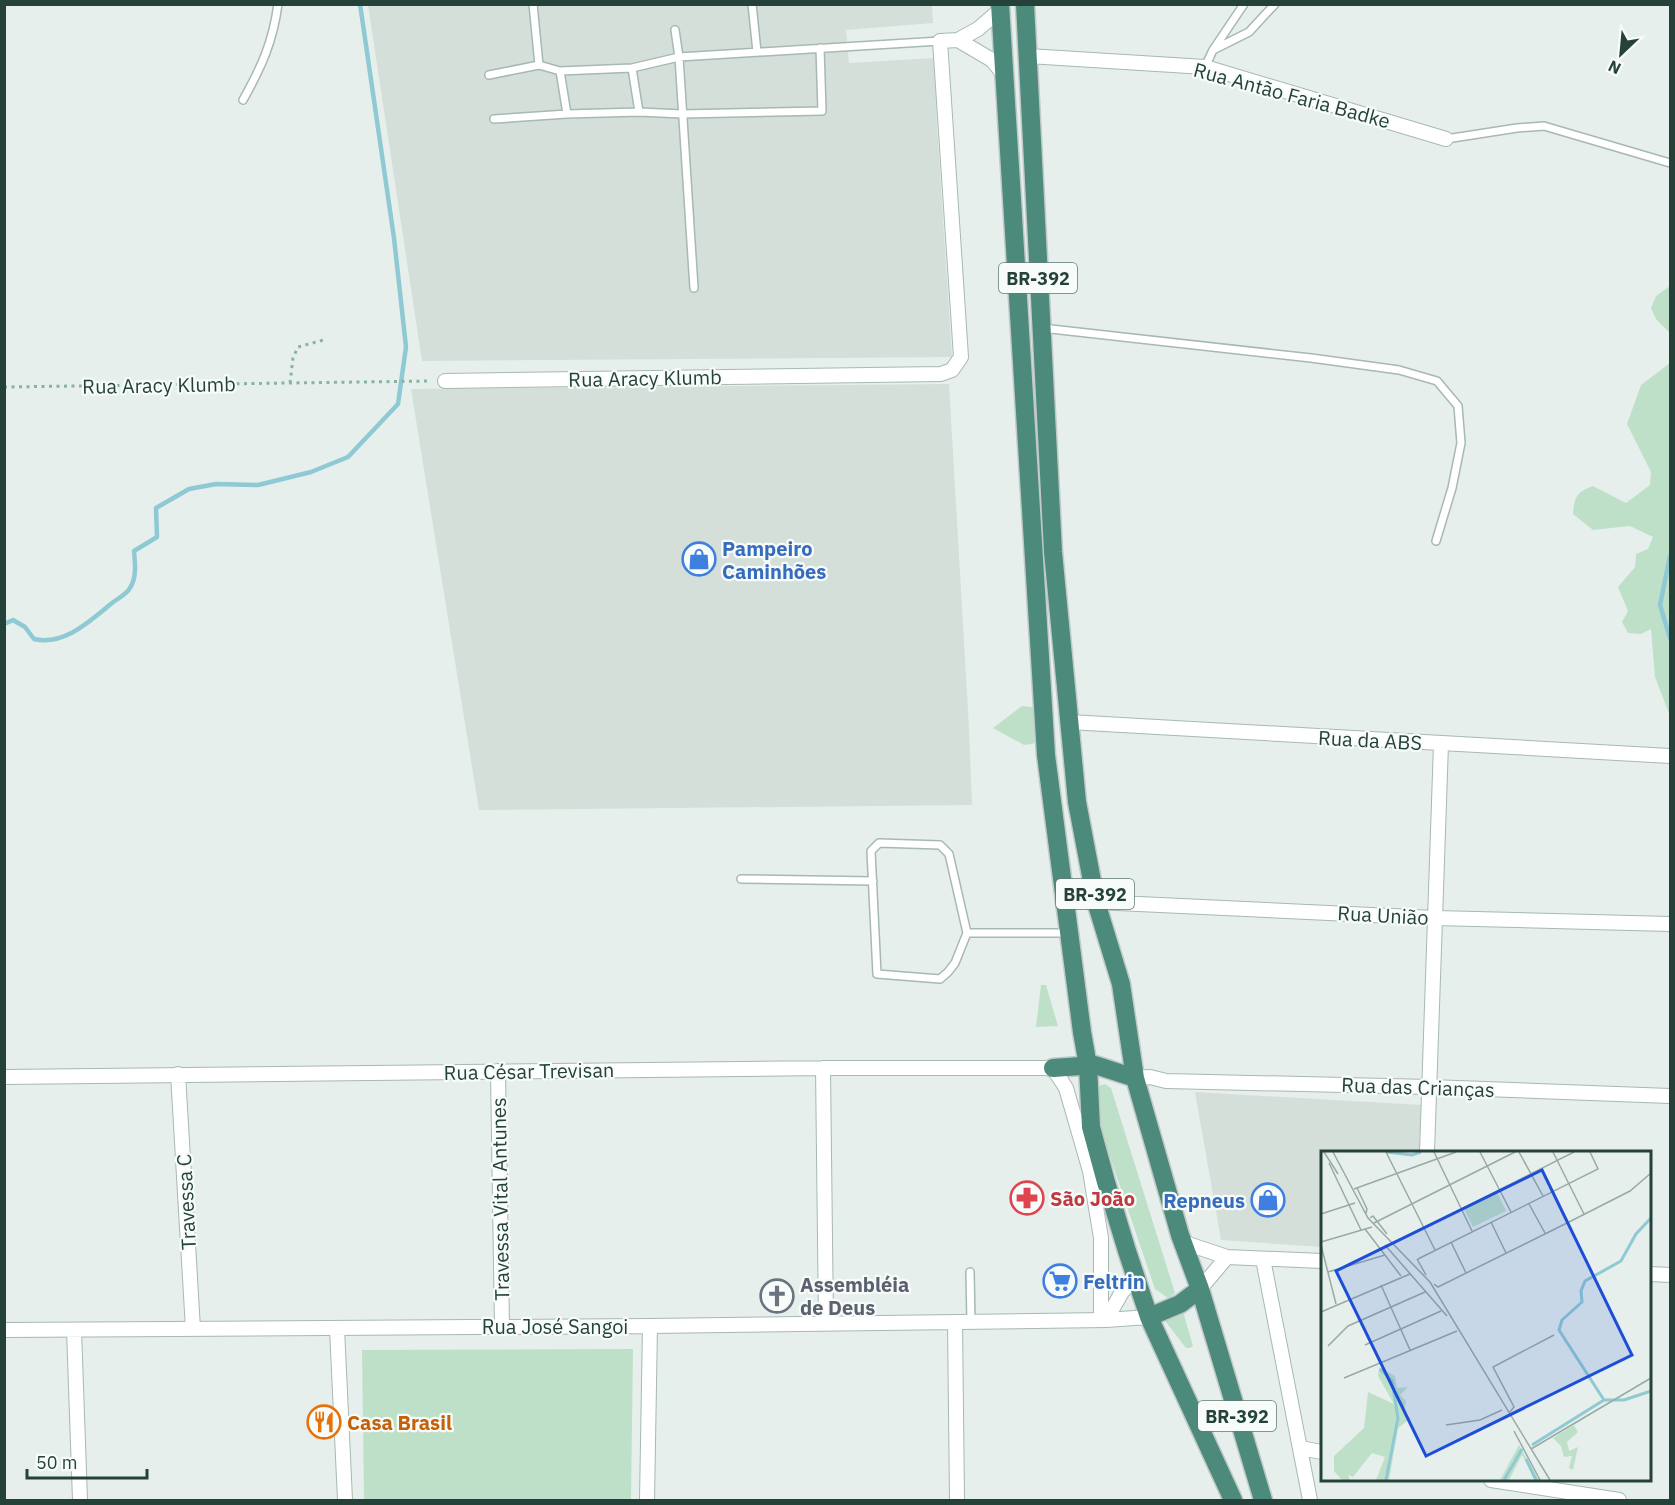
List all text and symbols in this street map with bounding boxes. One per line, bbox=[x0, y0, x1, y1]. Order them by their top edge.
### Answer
north arrow bbox=[1591, 24, 1651, 84]
street label: Rua Antão Faria Badke bbox=[1191, 56, 1393, 134]
text: N bbox=[1605, 56, 1624, 79]
road number: BR-392 bbox=[999, 263, 1077, 293]
street label: Rua Aracy Klumb bbox=[568, 363, 722, 393]
street label: Rua Aracy Klumb bbox=[82, 370, 236, 400]
place label: Pampeiro Caminhões bbox=[722, 535, 826, 585]
shop icon: Pampeiro Caminhões bbox=[681, 541, 717, 577]
street label: Rua da ABS bbox=[1317, 724, 1423, 756]
road number: BR-392 bbox=[1056, 879, 1134, 909]
street label: Rua União bbox=[1337, 899, 1429, 931]
street label: Rua César Trevisan bbox=[443, 1056, 615, 1086]
street label: Rua das Crianças bbox=[1341, 1071, 1495, 1103]
street label: Travessa Vital Antunes bbox=[485, 1097, 515, 1301]
inset map bbox=[1321, 1151, 1651, 1481]
street label: Travessa C bbox=[170, 1153, 202, 1251]
pharmacy icon: São João bbox=[1009, 1180, 1045, 1216]
shop icon: Repneus bbox=[1250, 1182, 1286, 1218]
place label: São João bbox=[1050, 1185, 1135, 1212]
place label: Repneus bbox=[1163, 1187, 1245, 1214]
supermarket icon: Feltrin bbox=[1042, 1263, 1078, 1299]
place label: Feltrin bbox=[1083, 1268, 1145, 1295]
place label: Assembléia de Deus bbox=[800, 1271, 909, 1321]
church icon: Assembléia de Deus bbox=[759, 1278, 795, 1314]
street label: Rua José Sangoi bbox=[482, 1313, 628, 1340]
road number: BR-392 bbox=[1198, 1401, 1276, 1431]
restaurant icon: Casa Brasil bbox=[306, 1404, 342, 1440]
place label: Casa Brasil bbox=[347, 1409, 452, 1436]
scale bar bbox=[27, 1442, 147, 1480]
text: 50 m bbox=[36, 1451, 78, 1474]

